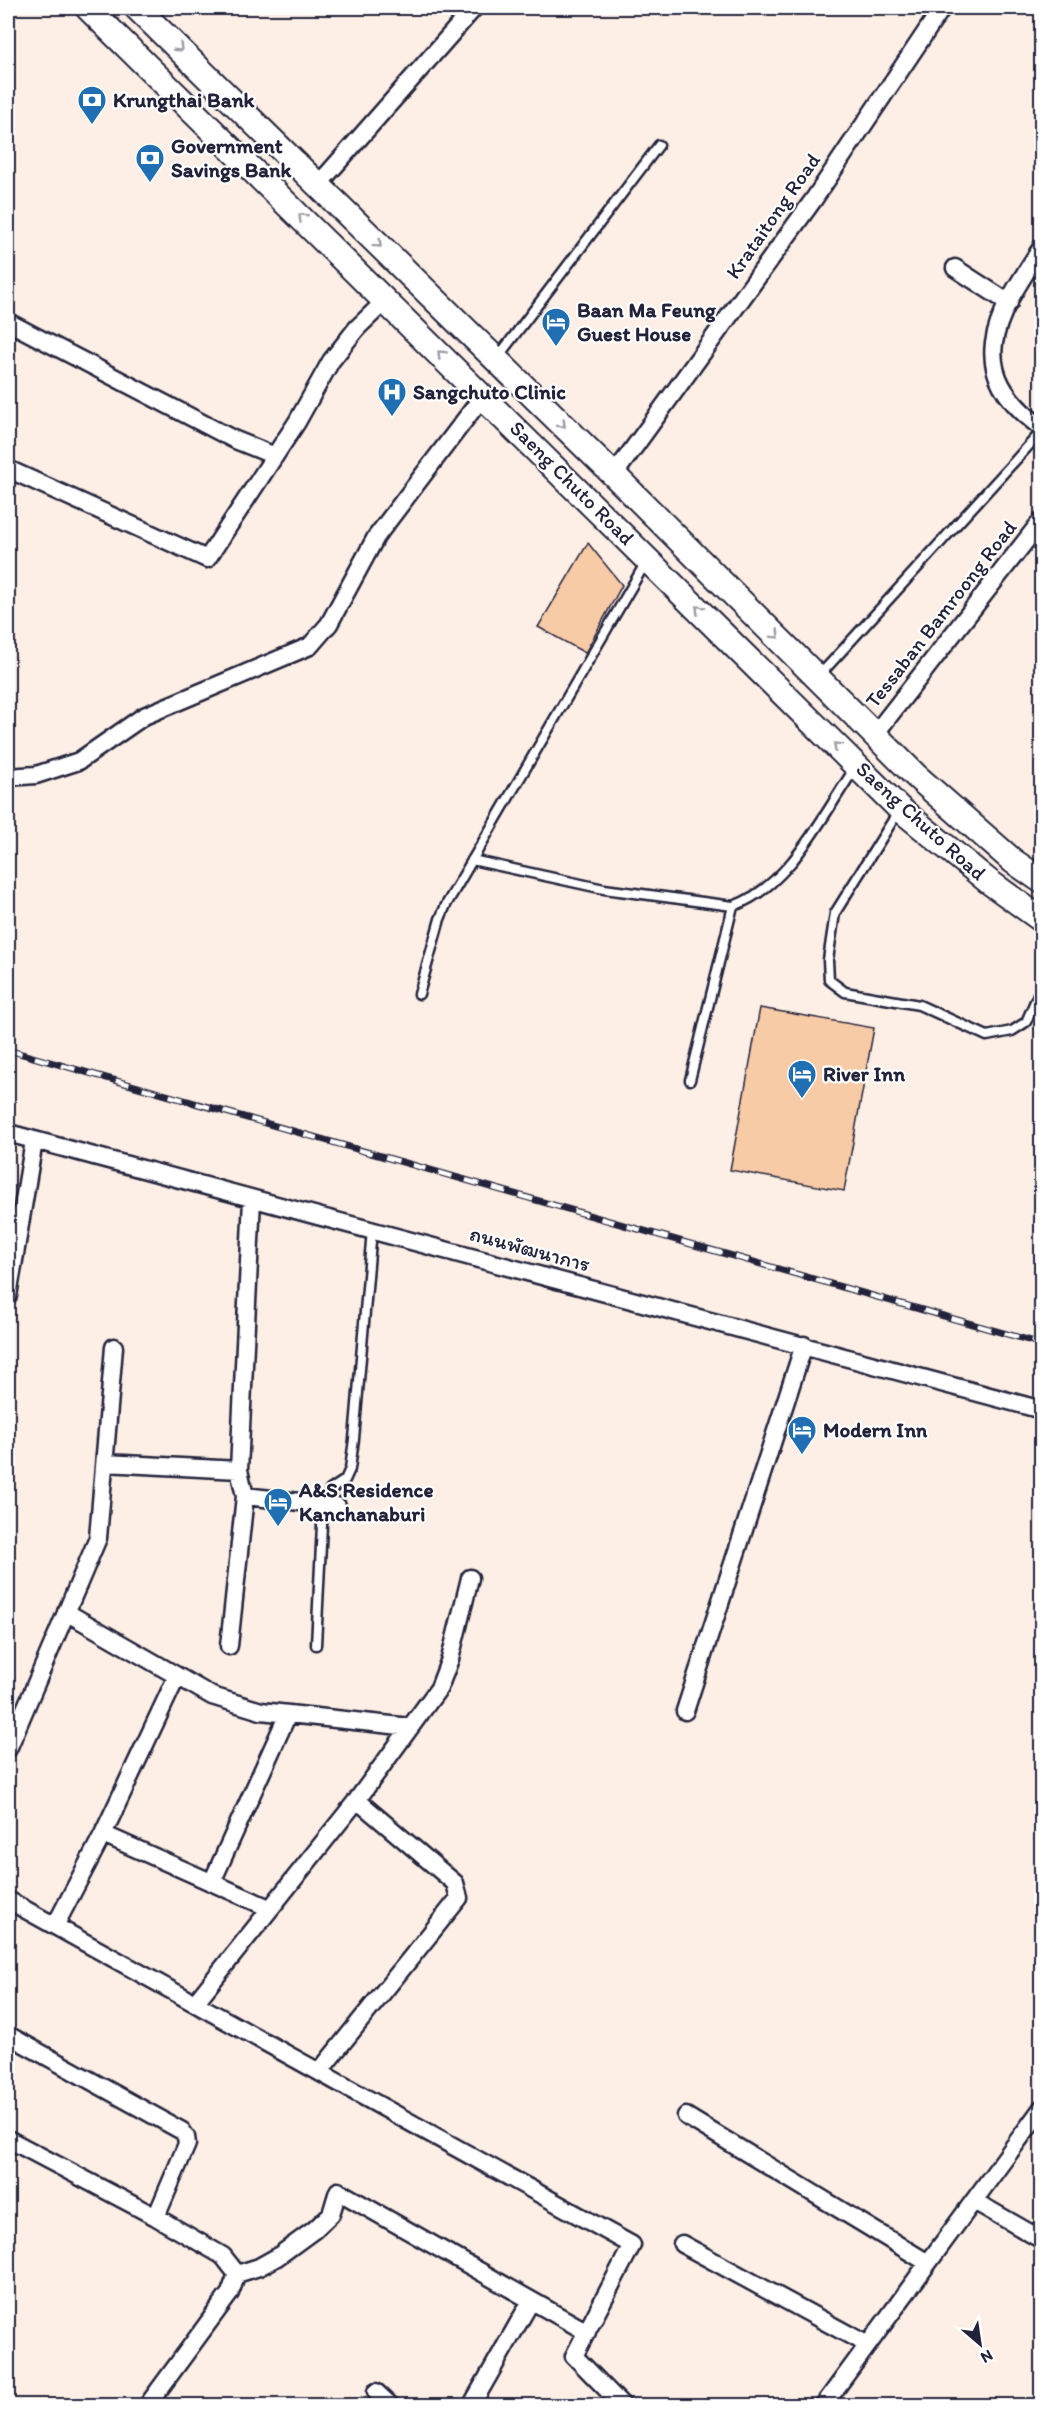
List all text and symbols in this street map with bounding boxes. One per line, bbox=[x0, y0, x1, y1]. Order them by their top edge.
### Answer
one-way arrow bbox=[171, 41, 182, 52]
bank icon: Krungthai Bank bbox=[76, 84, 108, 126]
place label: Krungthai Bank bbox=[113, 87, 256, 113]
place label: Government Savings Bank bbox=[171, 133, 292, 183]
bank icon: Government Savings Bank bbox=[134, 142, 166, 184]
street label: Krataitong Road bbox=[720, 148, 825, 283]
one-way arrow bbox=[298, 213, 309, 224]
one-way arrow bbox=[371, 236, 382, 247]
place label: Baan Ma Feung Guest House bbox=[577, 297, 716, 346]
hotel icon: Baan Ma Feung Guest House bbox=[540, 306, 572, 348]
one-way arrow bbox=[437, 350, 448, 361]
hospital icon: Sangchuto Clinic bbox=[376, 376, 408, 418]
place label: Sangchuto Clinic bbox=[413, 379, 566, 405]
street label: Saeng Chuto Road bbox=[505, 415, 640, 550]
one-way arrow bbox=[555, 417, 566, 428]
street label: Tessaban Bamroong Road bbox=[860, 515, 1022, 712]
one-way arrow bbox=[695, 605, 705, 616]
one-way arrow bbox=[768, 628, 779, 639]
one-way arrow bbox=[834, 742, 844, 753]
street label: Saeng Chuto Road bbox=[851, 756, 991, 885]
hotel icon: River Inn bbox=[786, 1058, 818, 1100]
place label: River Inn bbox=[823, 1061, 905, 1086]
street label: ถนนพัฒนาการ bbox=[467, 1220, 593, 1277]
hotel icon: Modern Inn bbox=[786, 1414, 818, 1456]
place label: Modern Inn bbox=[823, 1417, 928, 1442]
place label: A&S Residence Kanchanaburi bbox=[298, 1477, 433, 1526]
hotel icon: A&S Residence Kanchanaburi bbox=[262, 1486, 294, 1528]
north arrow bbox=[950, 2314, 1010, 2374]
text: N bbox=[978, 2346, 996, 2368]

